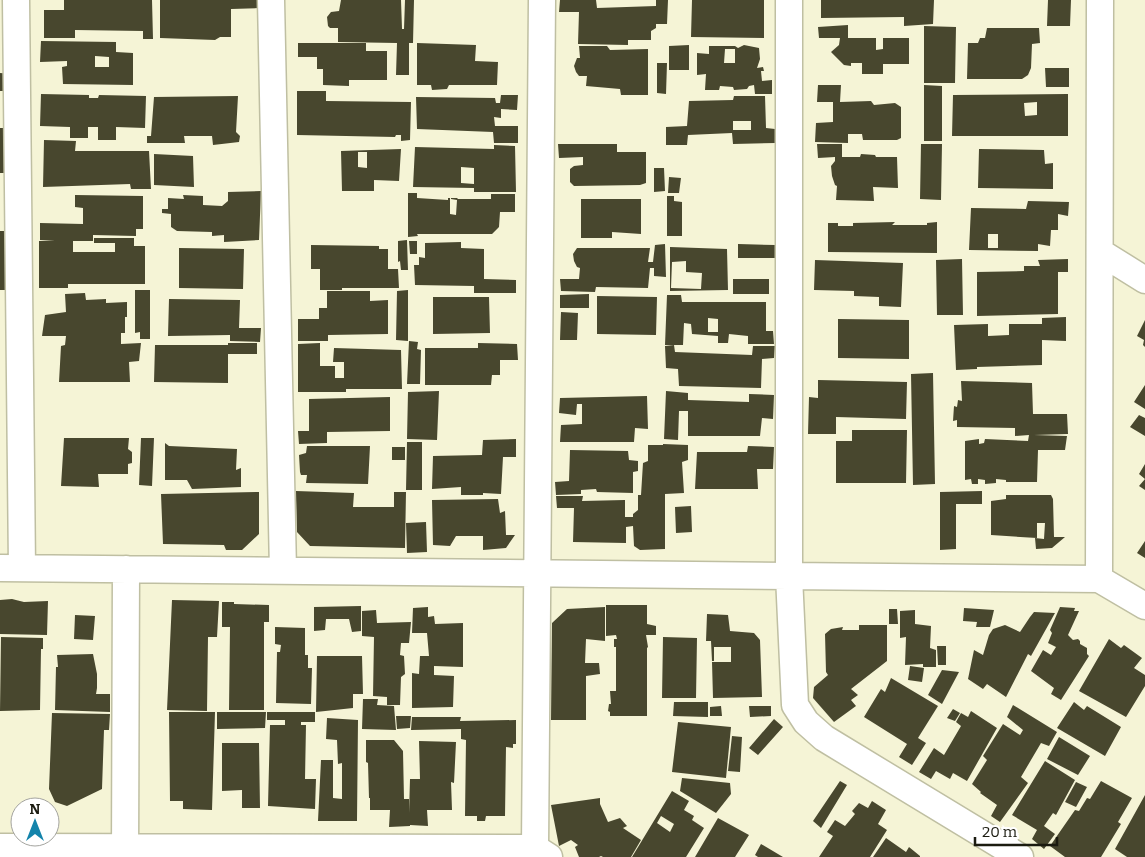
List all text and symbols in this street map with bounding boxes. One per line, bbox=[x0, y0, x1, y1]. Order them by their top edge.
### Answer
north arrow bbox=[10, 797, 60, 847]
text: N bbox=[30, 801, 41, 818]
scale bar bbox=[975, 814, 1058, 846]
text: 20 m bbox=[982, 823, 1018, 841]

